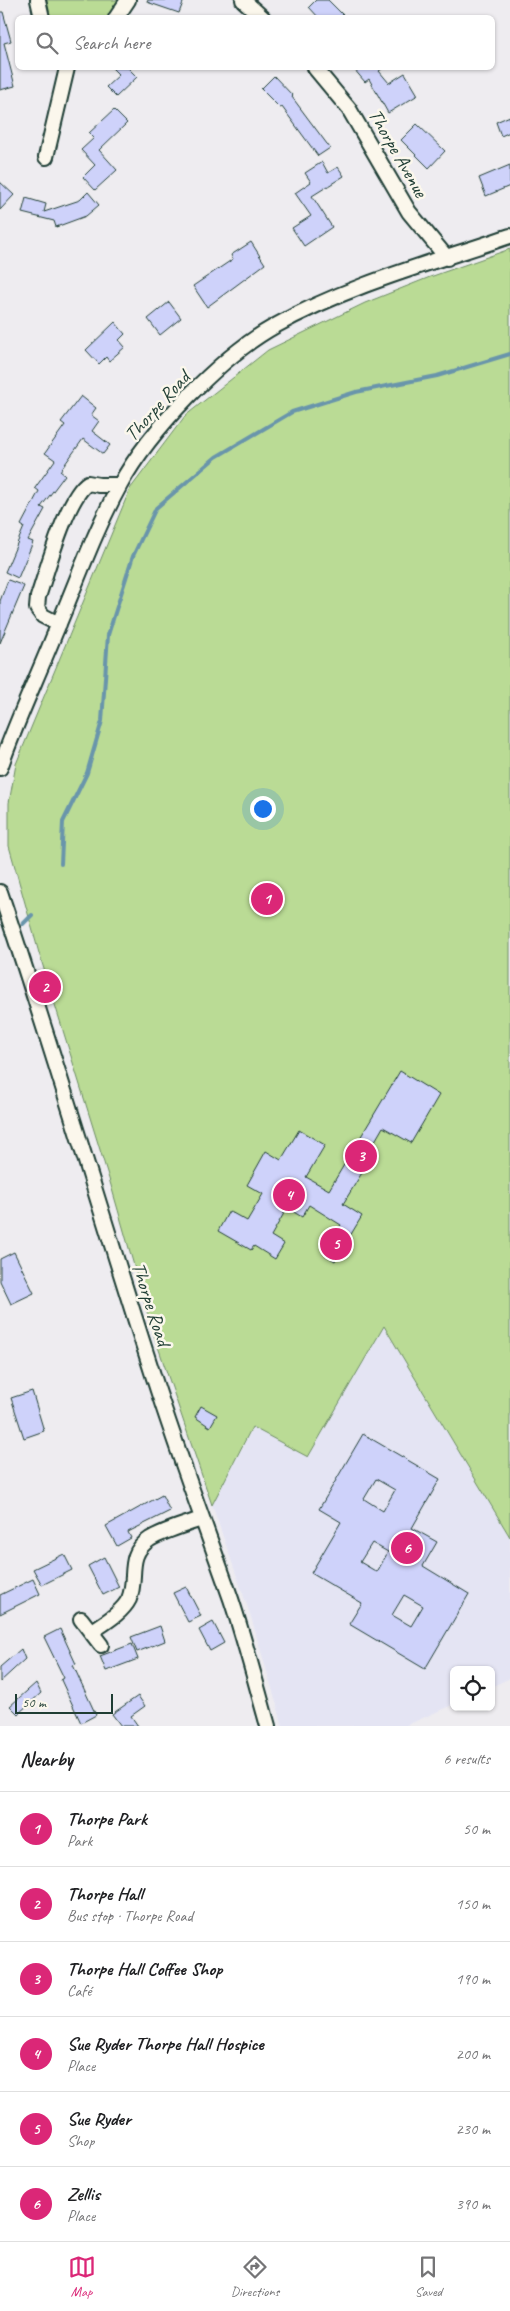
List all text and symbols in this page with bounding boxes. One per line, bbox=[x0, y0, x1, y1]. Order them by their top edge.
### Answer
search box bbox=[15, 15, 495, 70]
icon: search bbox=[33, 29, 61, 57]
text: Search here bbox=[73, 31, 150, 55]
street label: Thorpe Avenue bbox=[363, 104, 434, 203]
street label: Thorpe Road bbox=[119, 363, 197, 446]
your location bbox=[250, 796, 276, 822]
pin: 1 bbox=[251, 880, 283, 918]
pin: 2 bbox=[29, 968, 61, 1006]
pin: 3 bbox=[345, 1137, 377, 1175]
pin: 4 bbox=[273, 1176, 305, 1214]
pin: 5 bbox=[320, 1225, 352, 1263]
street label: Thorpe Road bbox=[126, 1259, 177, 1352]
pin: 6 bbox=[391, 1529, 423, 1567]
map controls bbox=[450, 1666, 495, 1711]
button: locate bbox=[450, 1666, 495, 1711]
scale bar bbox=[15, 1691, 112, 1714]
text: 50 m bbox=[22, 1694, 46, 1711]
text: Nearby bbox=[20, 1746, 73, 1772]
text: 6 results bbox=[443, 1749, 490, 1769]
text: Thorpe Park bbox=[67, 1807, 147, 1831]
text: 1 bbox=[32, 1819, 40, 1839]
text: 50 m bbox=[463, 1819, 490, 1839]
text: Park bbox=[67, 1831, 92, 1851]
text: Thorpe Hall bbox=[67, 1882, 143, 1906]
text: 2 bbox=[32, 1894, 40, 1914]
text: 150 m bbox=[456, 1894, 490, 1914]
text: Bus stop · Thorpe Road bbox=[67, 1906, 193, 1926]
text: Thorpe Hall Coffee Shop bbox=[67, 1957, 222, 1981]
text: 3 bbox=[32, 1969, 40, 1989]
text: 190 m bbox=[456, 1969, 490, 1989]
text: Café bbox=[67, 1981, 91, 2001]
text: Sue Ryder Thorpe Hall Hospice bbox=[67, 2032, 264, 2056]
text: 4 bbox=[32, 2044, 40, 2064]
text: 200 m bbox=[456, 2044, 490, 2064]
text: Place bbox=[67, 2056, 95, 2076]
text: Sue Ryder bbox=[67, 2107, 131, 2131]
text: 5 bbox=[33, 2119, 39, 2139]
text: 230 m bbox=[456, 2119, 490, 2139]
text: Shop bbox=[67, 2131, 94, 2151]
text: Zellis bbox=[67, 2182, 100, 2206]
text: 6 bbox=[32, 2194, 40, 2214]
text: 390 m bbox=[456, 2194, 490, 2214]
text: Place bbox=[67, 2206, 95, 2226]
tab: Map bbox=[68, 2253, 96, 2300]
tab: Directions bbox=[231, 2253, 279, 2300]
tab: Saved bbox=[414, 2253, 442, 2300]

